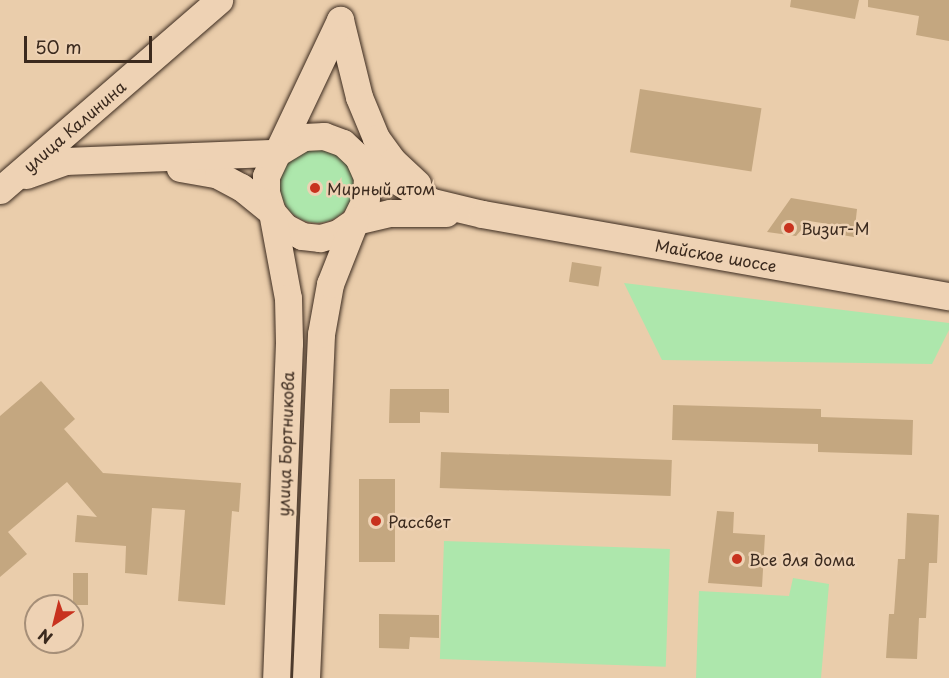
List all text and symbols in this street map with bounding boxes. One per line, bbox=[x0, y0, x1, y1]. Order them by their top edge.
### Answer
scale bar bbox=[27, 24, 154, 62]
text: 50 m bbox=[35, 33, 82, 60]
street label: улица Калинина bbox=[19, 76, 129, 176]
place label: Мирный атом bbox=[327, 178, 436, 198]
marker: Мирный атом bbox=[308, 181, 322, 195]
place label: Визит-М bbox=[801, 218, 870, 238]
marker: Визит-М bbox=[782, 221, 796, 235]
street label: Майское шоссе bbox=[654, 235, 778, 275]
street label: улица Бортникова bbox=[273, 371, 297, 517]
place label: Рассвет bbox=[388, 511, 451, 531]
marker: Рассвет bbox=[369, 514, 383, 528]
place label: Все для дома bbox=[749, 549, 854, 569]
marker: Все для дома bbox=[730, 552, 744, 566]
north arrow bbox=[24, 594, 84, 654]
text: N bbox=[33, 624, 57, 651]

